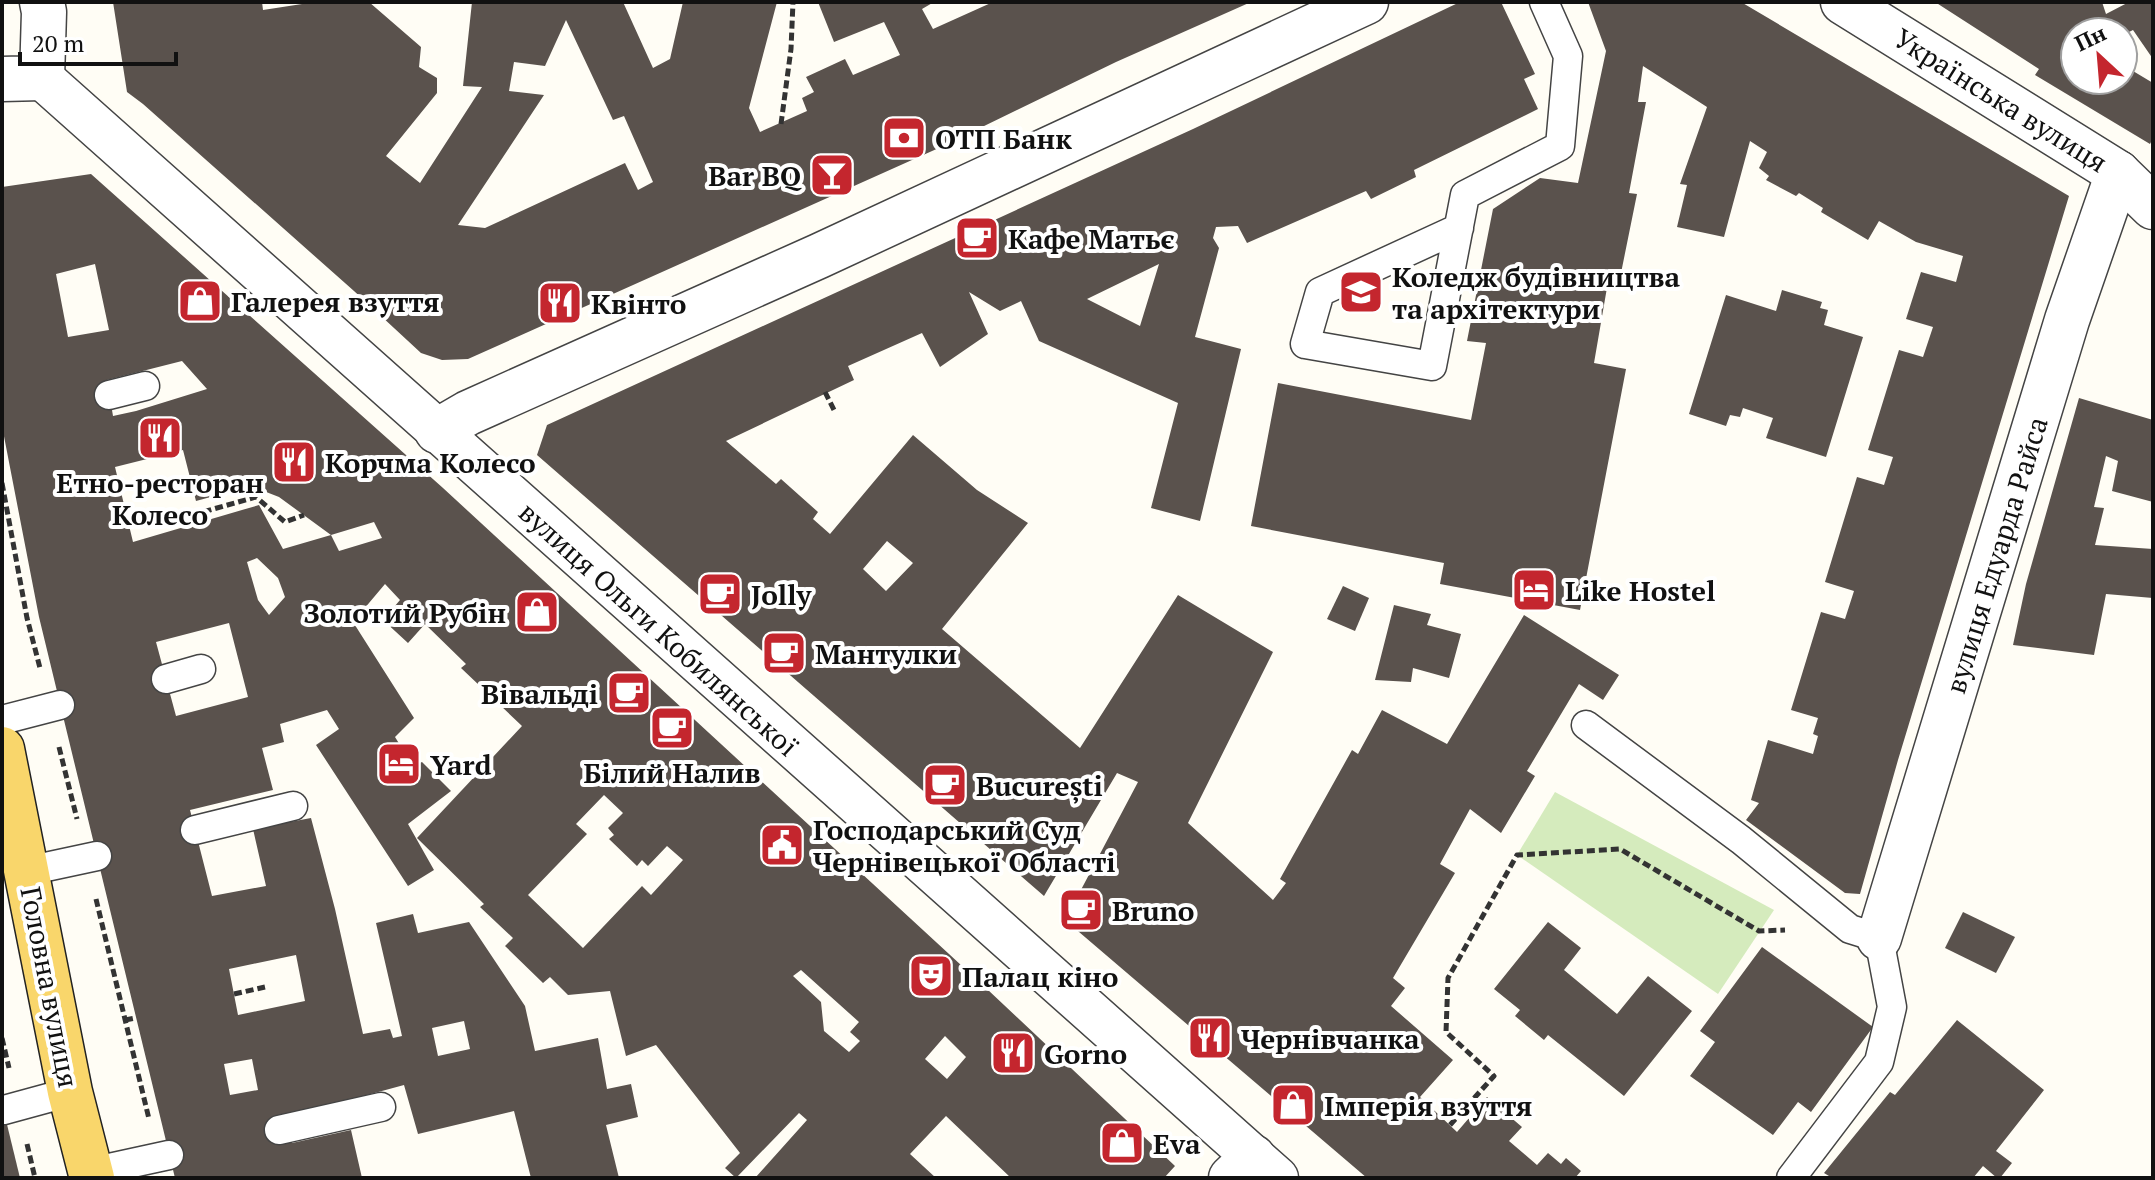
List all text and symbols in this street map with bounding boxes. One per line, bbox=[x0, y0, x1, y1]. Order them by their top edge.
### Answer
scale bar bbox=[20, 16, 176, 66]
north arrow bbox=[2059, 16, 2139, 96]
text: Пн bbox=[2070, 18, 2110, 57]
street label: Українська вулиця bbox=[1887, 19, 2115, 181]
text: 20 m bbox=[32, 27, 84, 59]
bank icon: ОТП Банк bbox=[880, 114, 928, 162]
place label: ОТП Банк bbox=[935, 120, 1072, 157]
bar icon: Bar BQ bbox=[808, 151, 856, 199]
place label: Bar BQ bbox=[708, 157, 802, 194]
cafe icon: Кафе Матьє bbox=[953, 214, 1001, 262]
place label: Кафе Матьє bbox=[1008, 220, 1175, 257]
place label: Коледж будівництва та архітектури bbox=[1392, 258, 1681, 327]
school or university icon: Коледж будівництва та архітектури bbox=[1337, 268, 1385, 316]
shop icon: Галерея взуття bbox=[176, 277, 224, 325]
restaurant icon: Квінто bbox=[536, 279, 584, 327]
place label: Галерея взуття bbox=[231, 283, 440, 320]
place label: Квінто bbox=[591, 285, 686, 322]
street label: вулиця Едуарда Райса bbox=[1936, 412, 2056, 698]
restaurant icon: Етно-ресторан Колесо bbox=[136, 414, 184, 462]
restaurant icon: Корчма Колесо bbox=[270, 438, 318, 486]
place label: Корчма Колесо bbox=[325, 444, 536, 481]
place label: Етно-ресторан Колесо bbox=[56, 464, 264, 533]
street label: вулиця Ольги Кобилянської bbox=[511, 494, 807, 764]
hotel icon: Like Hostel bbox=[1510, 566, 1558, 614]
cafe icon: Jolly bbox=[696, 570, 744, 618]
place label: Like Hostel bbox=[1565, 572, 1715, 609]
place label: Jolly bbox=[751, 576, 812, 613]
shop icon: Золотий Рубін bbox=[513, 588, 561, 636]
place label: Золотий Рубін bbox=[303, 594, 506, 631]
cafe icon: Мантулки bbox=[760, 629, 808, 677]
place label: Мантулки bbox=[815, 635, 957, 672]
cafe icon: Вівальді bbox=[605, 669, 653, 717]
place label: Вівальді bbox=[481, 675, 598, 712]
cafe icon: Білий Налив bbox=[648, 704, 696, 752]
hotel icon: Yard bbox=[375, 740, 423, 788]
place label: Yard bbox=[430, 746, 492, 783]
place label: Білий Налив bbox=[583, 754, 761, 791]
cafe icon: București bbox=[921, 761, 969, 809]
place label: București bbox=[976, 767, 1103, 804]
place label: Господарський Суд Чернівецької Області bbox=[813, 811, 1116, 880]
public building icon: Господарський Суд Чернівецької Області bbox=[758, 821, 806, 869]
street label: Головна вулиця bbox=[12, 883, 88, 1091]
cafe icon: Bruno bbox=[1057, 886, 1105, 934]
place label: Bruno bbox=[1112, 892, 1194, 929]
theatre icon: Палац кіно bbox=[907, 952, 955, 1000]
place label: Палац кіно bbox=[962, 958, 1118, 995]
restaurant icon: Чернівчанка bbox=[1186, 1014, 1234, 1062]
place label: Чернівчанка bbox=[1241, 1020, 1420, 1057]
restaurant icon: Gorno bbox=[989, 1029, 1037, 1077]
place label: Gorno bbox=[1044, 1035, 1127, 1072]
shop icon: Імперія взуття bbox=[1269, 1081, 1317, 1129]
place label: Імперія взуття bbox=[1324, 1087, 1532, 1124]
shop icon: Eva bbox=[1098, 1119, 1146, 1167]
place label: Eva bbox=[1153, 1125, 1201, 1162]

